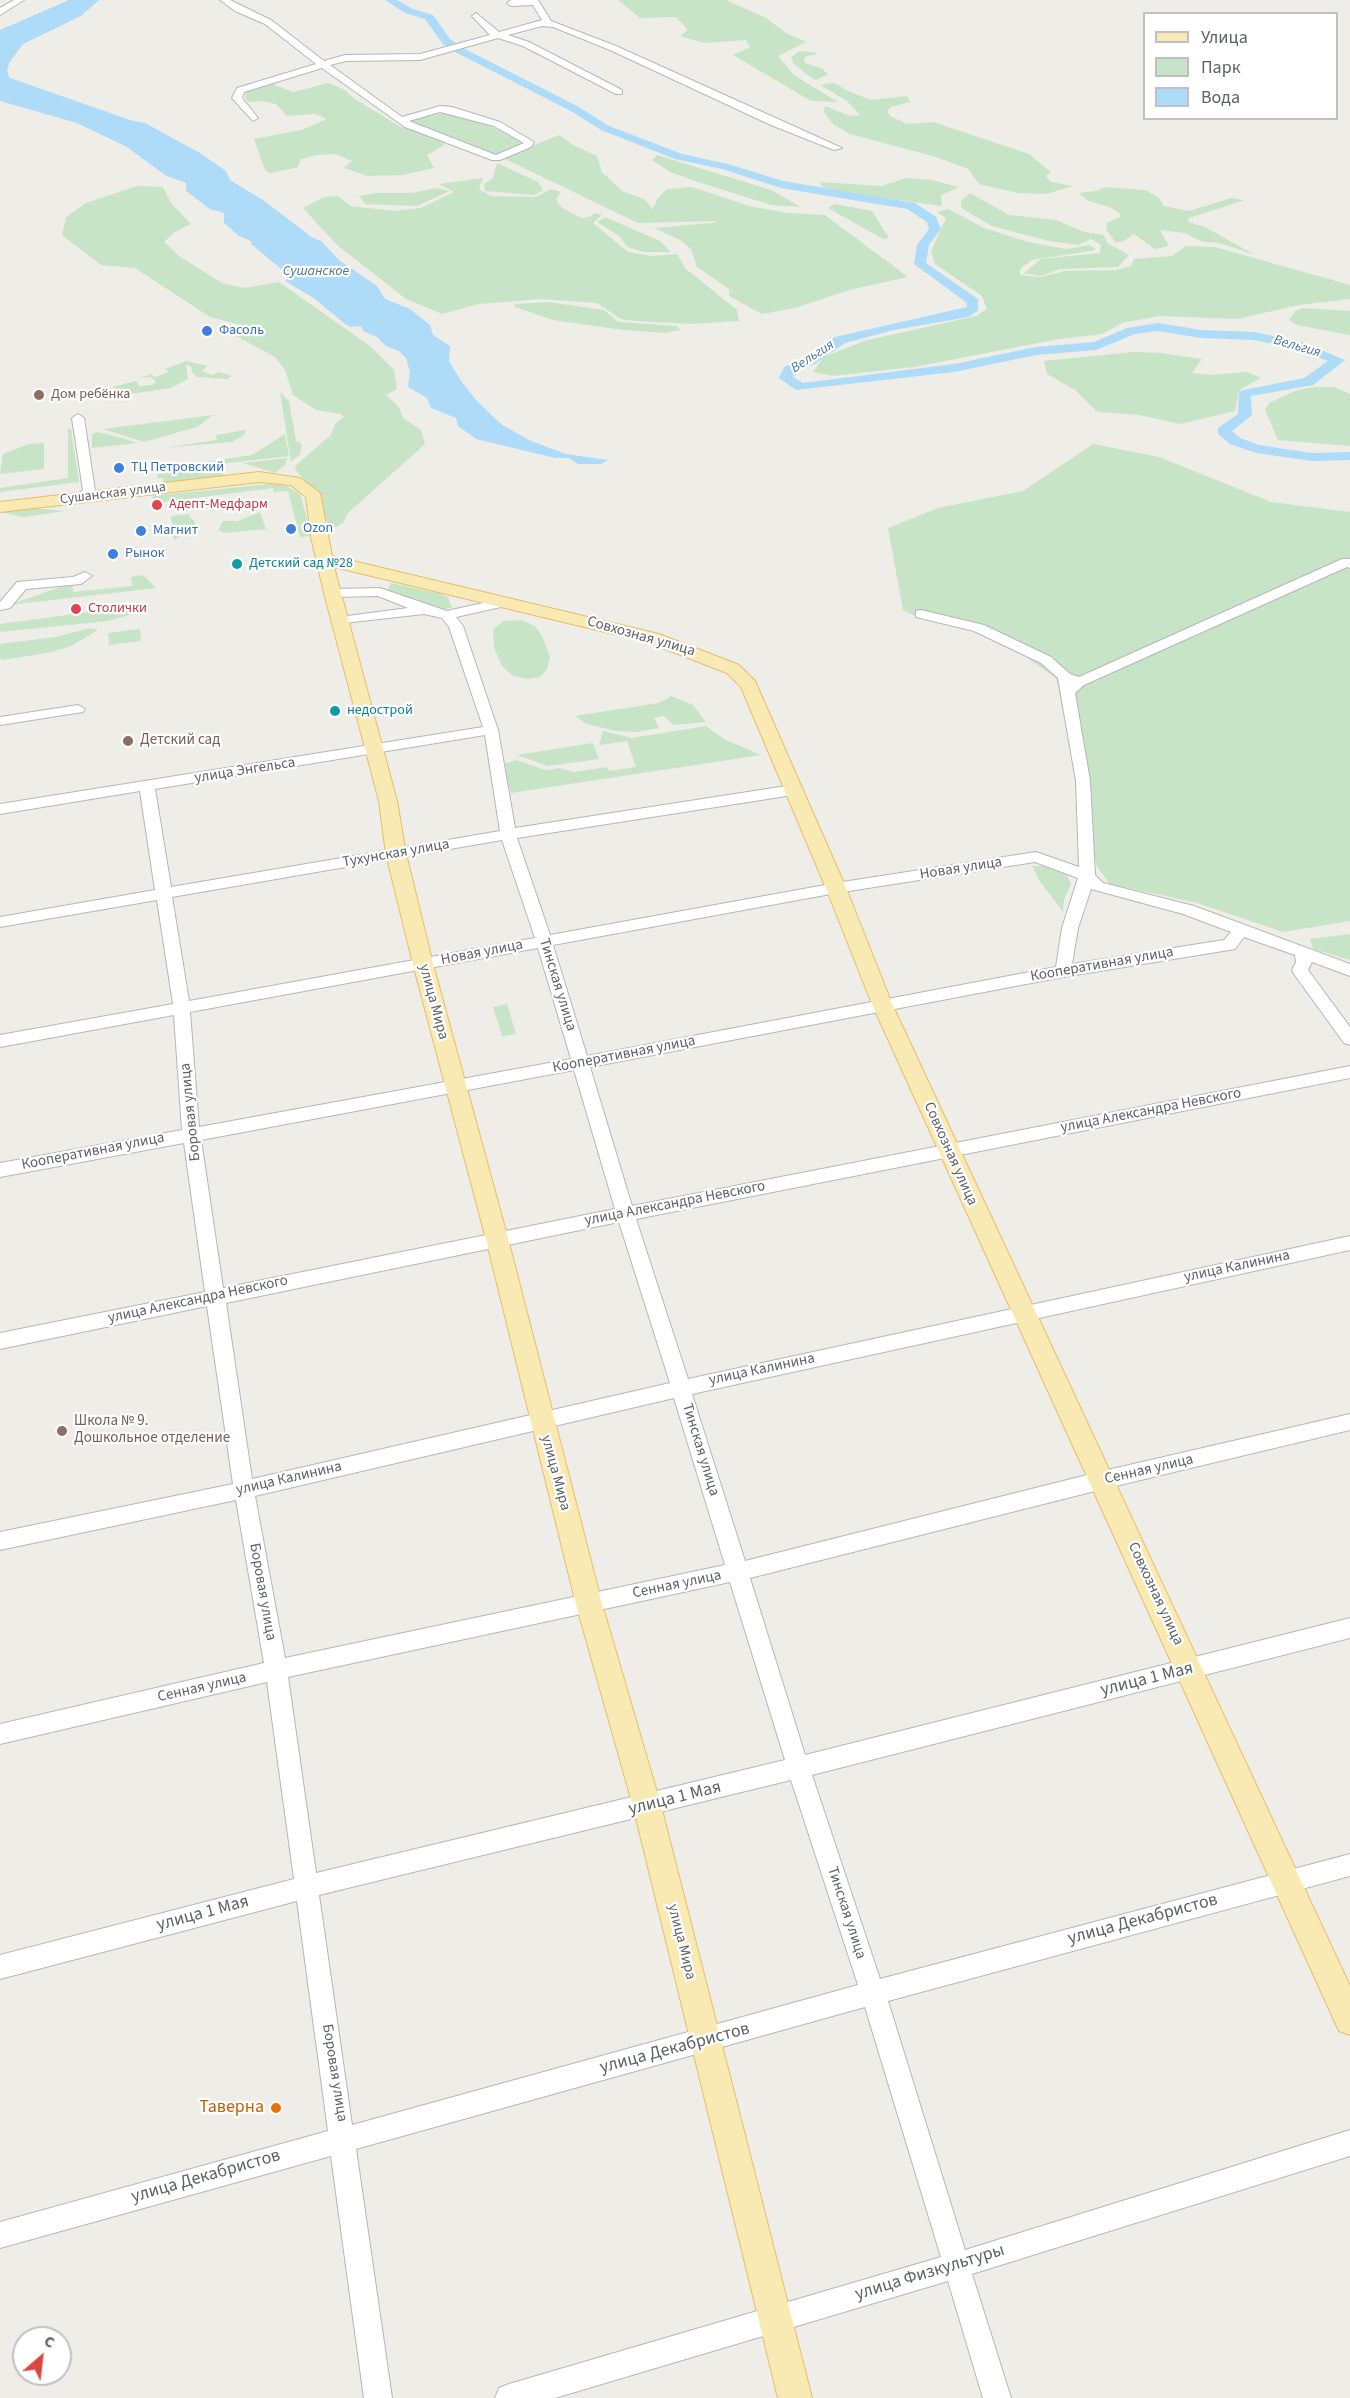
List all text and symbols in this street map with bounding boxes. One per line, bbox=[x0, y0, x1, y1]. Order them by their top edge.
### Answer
legend bbox=[1143, 12, 1338, 120]
text: Улица bbox=[1201, 25, 1248, 50]
text: Парк bbox=[1201, 55, 1241, 80]
text: Вода bbox=[1201, 85, 1240, 110]
water label: Сушанское bbox=[283, 264, 349, 280]
place label: Фасоль bbox=[219, 323, 264, 339]
marker: Фасоль bbox=[200, 324, 214, 338]
water label: Вельгия bbox=[1272, 332, 1322, 362]
water label: Вельгия bbox=[788, 337, 838, 377]
place label: Дом ребёнка bbox=[51, 387, 130, 403]
marker: Дом ребёнка bbox=[32, 388, 46, 402]
place label: ТЦ Петровский bbox=[131, 460, 224, 476]
marker: ТЦ Петровский bbox=[112, 461, 126, 475]
street label: Сушанская улица bbox=[59, 479, 167, 509]
place label: Адепт-Медфарм bbox=[169, 497, 268, 513]
marker: Адепт-Медфарм bbox=[150, 498, 164, 512]
place label: Ozon bbox=[303, 521, 333, 537]
marker: Ozon bbox=[284, 522, 298, 536]
place label: Магнит bbox=[153, 523, 198, 539]
marker: Магнит bbox=[134, 524, 148, 538]
place label: Рынок bbox=[125, 546, 165, 562]
marker: Рынок bbox=[106, 547, 120, 561]
place label: Детский сад №28 bbox=[249, 556, 353, 572]
marker: Детский сад №28 bbox=[230, 557, 244, 571]
place label: Столички bbox=[88, 601, 147, 617]
marker: Столички bbox=[69, 602, 83, 616]
street label: Совхозная улица bbox=[585, 613, 697, 661]
place label: недострой bbox=[347, 703, 413, 719]
marker: недострой bbox=[328, 704, 342, 718]
place label: Детский сад bbox=[140, 732, 220, 750]
marker: Детский сад bbox=[121, 734, 135, 748]
street label: улица Энгельса bbox=[193, 754, 297, 788]
street label: Тухунская улица bbox=[341, 836, 451, 872]
street label: Новая улица bbox=[919, 854, 1003, 884]
street label: Новая улица bbox=[439, 936, 525, 970]
street label: Тинская улица bbox=[534, 936, 580, 1034]
street label: Кооперативная улица bbox=[1029, 944, 1175, 986]
street label: улица Мира bbox=[414, 962, 452, 1042]
street label: Кооперативная улица bbox=[551, 1032, 697, 1078]
street label: Боровая улица bbox=[177, 1062, 205, 1162]
street label: улица Александра Невского bbox=[1059, 1085, 1243, 1137]
street label: Совхозная улица bbox=[919, 1099, 981, 1209]
street label: Кооперативная улица bbox=[20, 1129, 166, 1175]
street label: улица Александра Невского bbox=[583, 1178, 767, 1230]
street label: улица Калинина bbox=[1182, 1247, 1292, 1287]
street label: улица Александра Невского bbox=[106, 1272, 290, 1328]
street label: улица Калинина bbox=[707, 1350, 817, 1390]
street label: Тинская улица bbox=[677, 1401, 723, 1499]
place label: Школа № 9. Дошкольное отделение bbox=[74, 1413, 230, 1448]
marker: Школа № 9. Дошкольное отделение bbox=[55, 1424, 69, 1438]
street label: улица Мира bbox=[536, 1433, 574, 1513]
street label: Сенная улица bbox=[1103, 1451, 1195, 1489]
street label: улица Калинина bbox=[234, 1458, 344, 1500]
street label: Совхозная улица bbox=[1123, 1540, 1187, 1648]
street label: Боровая улица bbox=[245, 1542, 279, 1642]
street label: Сенная улица bbox=[631, 1567, 723, 1603]
street label: улица 1 Мая bbox=[1098, 1658, 1196, 1702]
street label: Сенная улица bbox=[156, 1669, 248, 1707]
street label: улица 1 Мая bbox=[626, 1777, 724, 1821]
street label: Тинская улица bbox=[823, 1865, 869, 1961]
street label: улица Декабристов bbox=[1066, 1890, 1220, 1950]
street label: улица 1 Мая bbox=[154, 1891, 252, 1937]
street label: улица Мира bbox=[663, 1902, 699, 1982]
street label: улица Декабристов bbox=[598, 2019, 752, 2079]
street label: Боровая улица bbox=[317, 2023, 351, 2123]
place label: Таверна bbox=[199, 2097, 264, 2119]
marker: Таверна bbox=[269, 2101, 283, 2115]
street label: улица Декабристов bbox=[129, 2145, 283, 2209]
street label: улица Физкультуры bbox=[853, 2240, 1007, 2306]
north arrow bbox=[12, 2326, 72, 2386]
text: С bbox=[40, 2330, 59, 2354]

